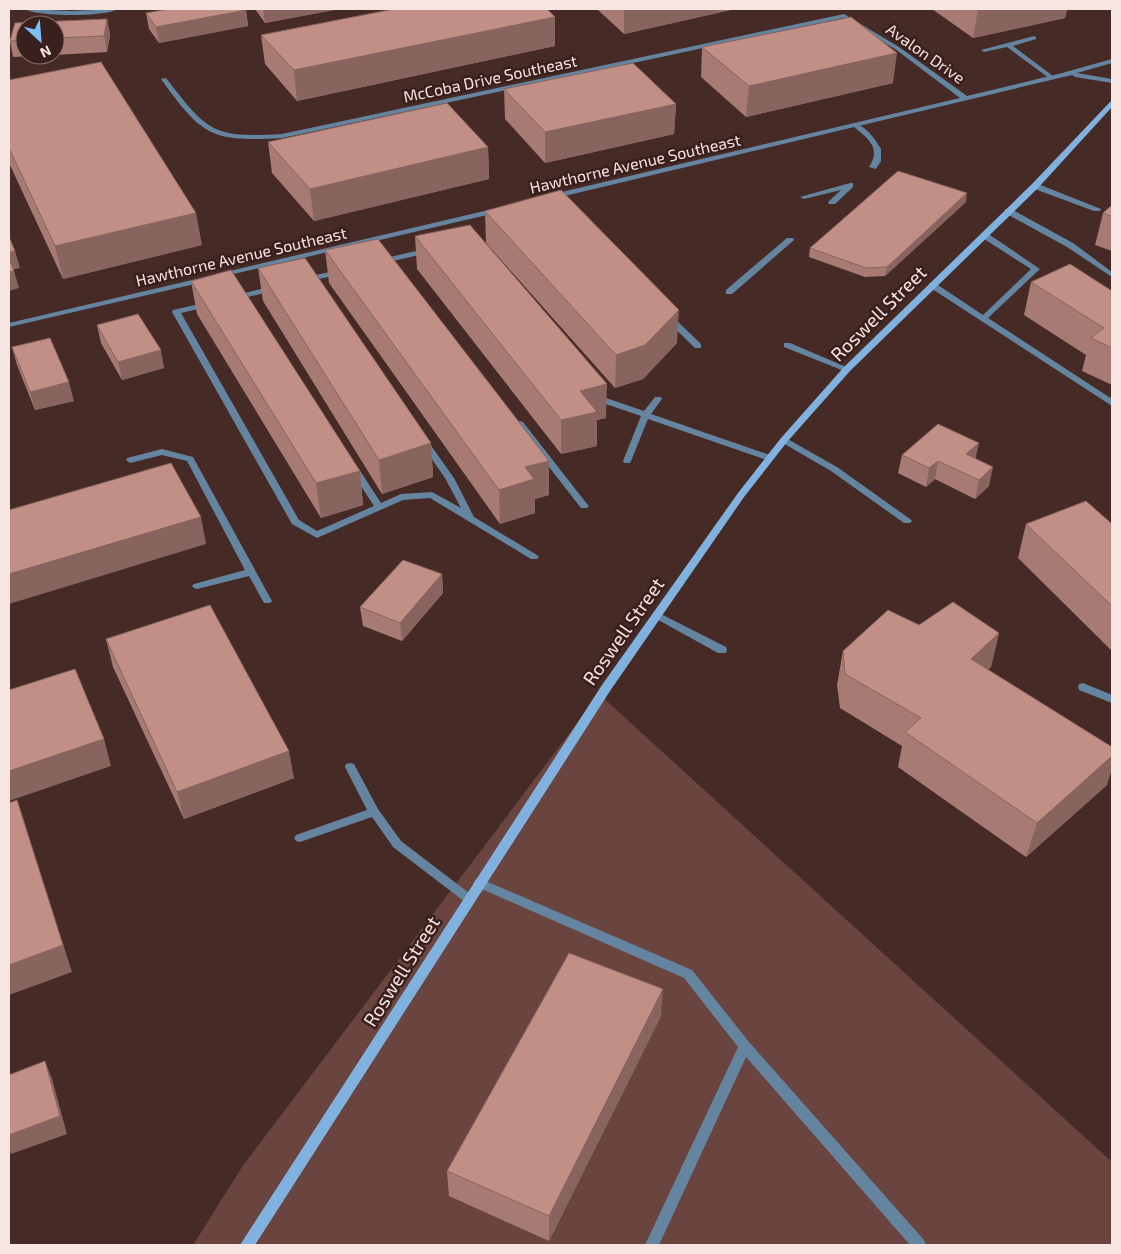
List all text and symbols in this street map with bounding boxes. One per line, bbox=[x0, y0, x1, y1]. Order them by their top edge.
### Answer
north arrow bbox=[15, 15, 65, 65]
street label: Avalon Drive bbox=[883, 19, 969, 87]
text: N bbox=[38, 42, 54, 62]
street label: McCoba Drive Southeast bbox=[401, 50, 579, 106]
street label: Hawthorne Avenue Southeast bbox=[528, 129, 742, 197]
street label: Hawthorne Avenue Southeast bbox=[134, 222, 348, 290]
street label: Roswell Street bbox=[825, 260, 931, 366]
street label: Roswell Street bbox=[578, 573, 668, 689]
street label: Roswell Street bbox=[358, 912, 444, 1030]

